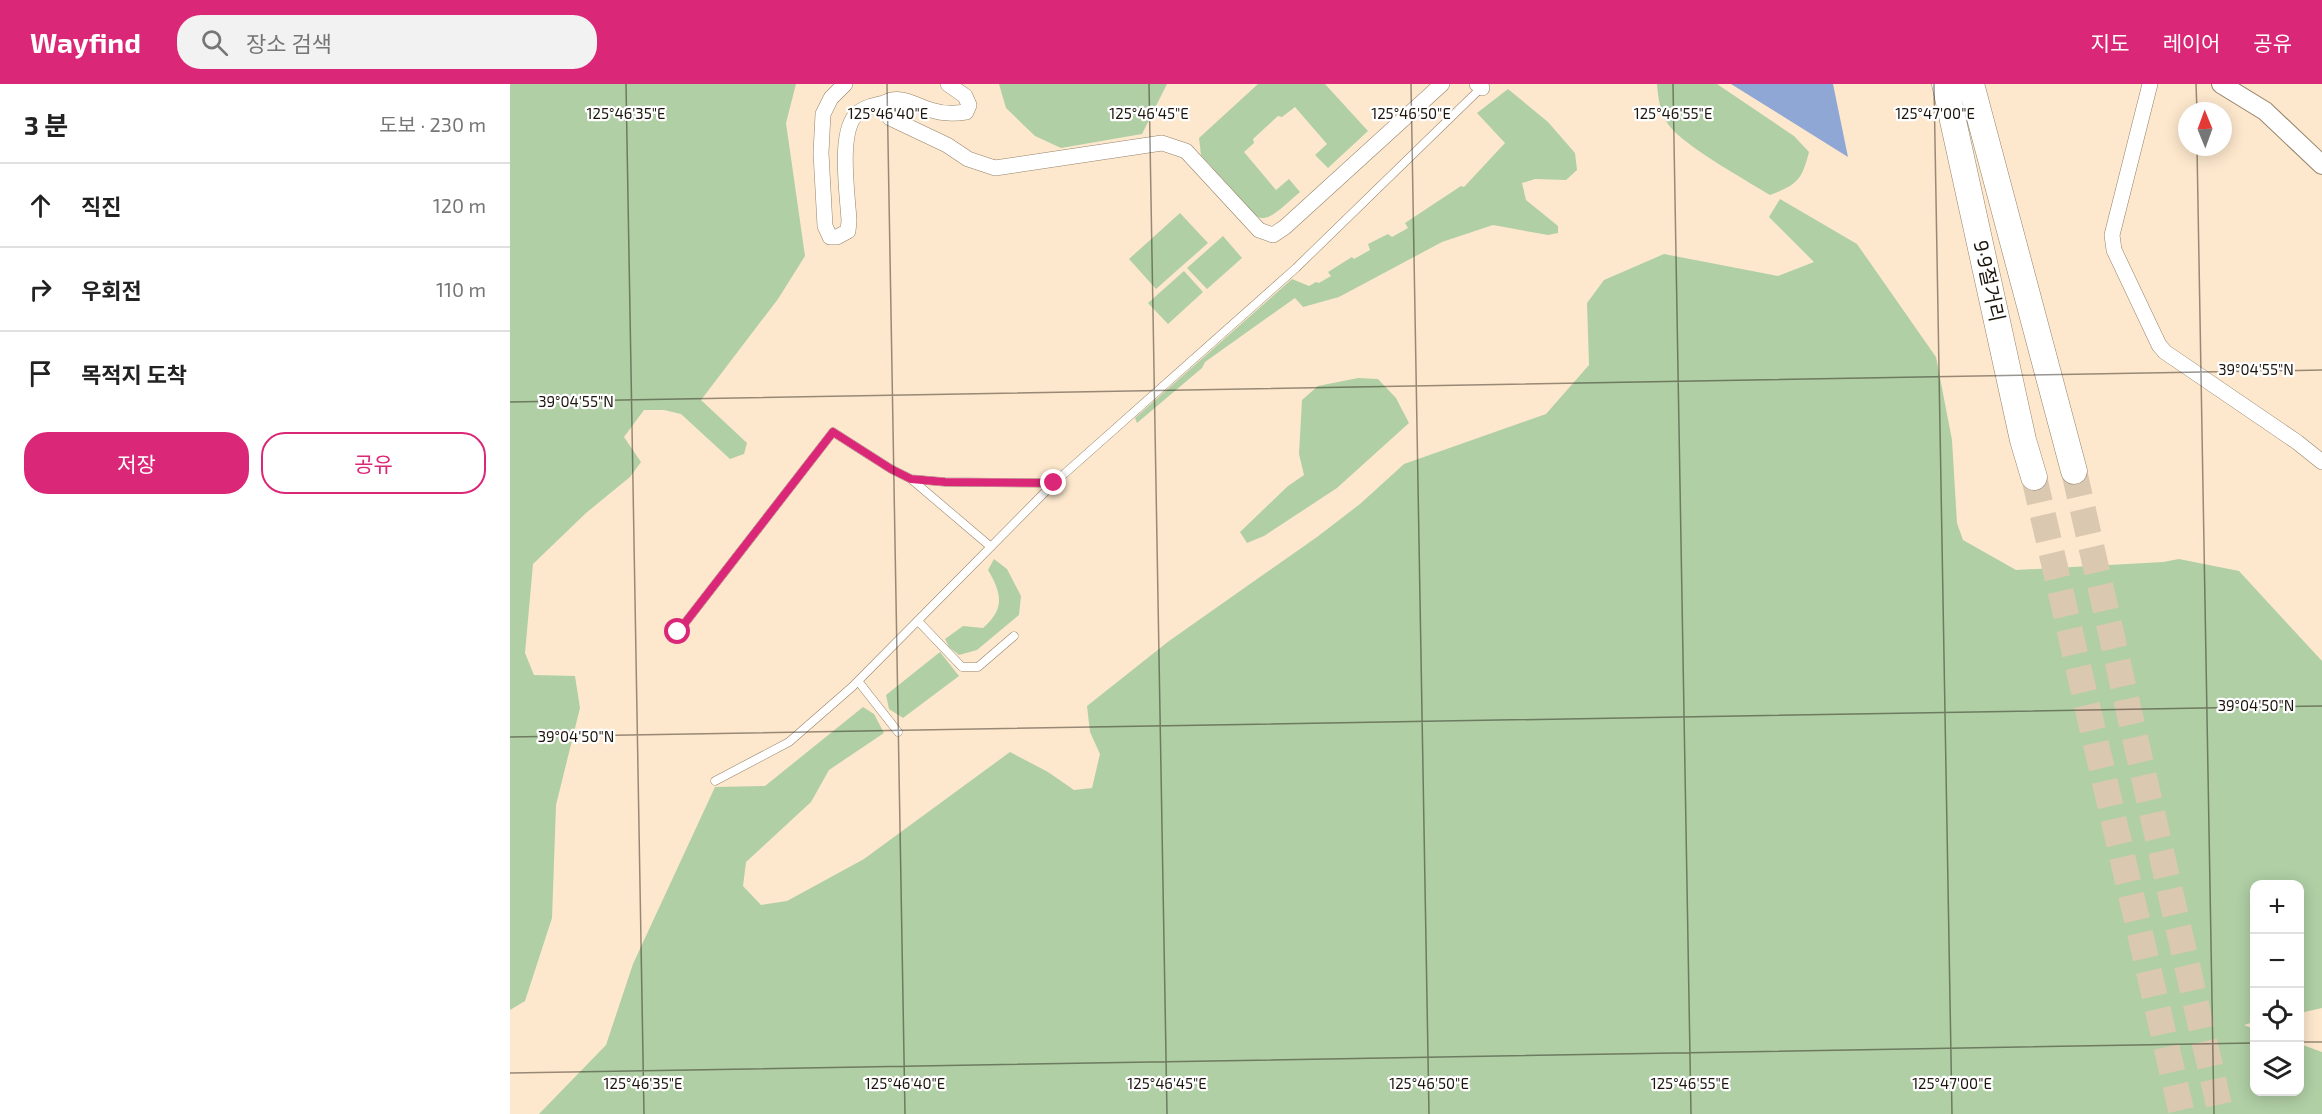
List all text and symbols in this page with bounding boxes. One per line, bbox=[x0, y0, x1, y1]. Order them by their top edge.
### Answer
search box bbox=[177, 15, 597, 69]
text: Wayfind bbox=[30, 25, 141, 59]
icon: search bbox=[198, 26, 231, 59]
text: 장소 검색 bbox=[246, 30, 332, 56]
text: 지도 bbox=[2091, 30, 2129, 55]
text: 레이어 bbox=[2162, 30, 2220, 55]
text: 공유 bbox=[2253, 30, 2292, 55]
north arrow bbox=[2178, 102, 2232, 156]
text: 125°46'35"E bbox=[587, 104, 665, 122]
text: 125°46'40"E bbox=[848, 104, 928, 122]
text: 125°46'45"E bbox=[1109, 104, 1189, 122]
text: 125°46'50"E bbox=[1371, 104, 1451, 122]
text: 125°46'55"E bbox=[1634, 104, 1712, 122]
text: 125°47'00"E bbox=[1895, 104, 1975, 122]
text: 3 분 bbox=[24, 109, 68, 140]
text: 도보 · 230 m bbox=[379, 112, 486, 136]
icon: ahead bbox=[24, 189, 57, 222]
text: 직진 bbox=[81, 193, 121, 219]
text: 120 m bbox=[433, 193, 486, 217]
street label: 9·9절거리 bbox=[1970, 238, 2010, 324]
icon: right bbox=[24, 273, 57, 306]
text: 우회전 bbox=[81, 277, 142, 303]
text: 110 m bbox=[436, 277, 486, 301]
icon: arrive bbox=[24, 357, 57, 390]
text: 39°04'55"N bbox=[2218, 360, 2294, 378]
text: 목적지 도착 bbox=[81, 361, 187, 387]
text: 39°04'55"N bbox=[538, 392, 614, 410]
button: 저장 bbox=[24, 432, 249, 494]
button: 공유 bbox=[261, 432, 486, 494]
route end bbox=[1040, 469, 1066, 495]
route start bbox=[664, 618, 690, 644]
text: 39°04'50"N bbox=[2218, 696, 2294, 714]
text: 39°04'50"N bbox=[538, 727, 614, 745]
map controls bbox=[2250, 880, 2304, 1096]
button: + bbox=[2250, 880, 2304, 934]
button: − bbox=[2250, 934, 2304, 988]
button: locate bbox=[2250, 988, 2304, 1042]
button: layers bbox=[2250, 1042, 2304, 1096]
text: 125°46'35"E bbox=[604, 1074, 682, 1092]
text: 125°46'40"E bbox=[865, 1074, 945, 1092]
text: 125°46'45"E bbox=[1127, 1074, 1207, 1092]
text: 125°46'50"E bbox=[1389, 1074, 1469, 1092]
text: 125°46'55"E bbox=[1651, 1074, 1729, 1092]
text: 125°47'00"E bbox=[1912, 1074, 1992, 1092]

